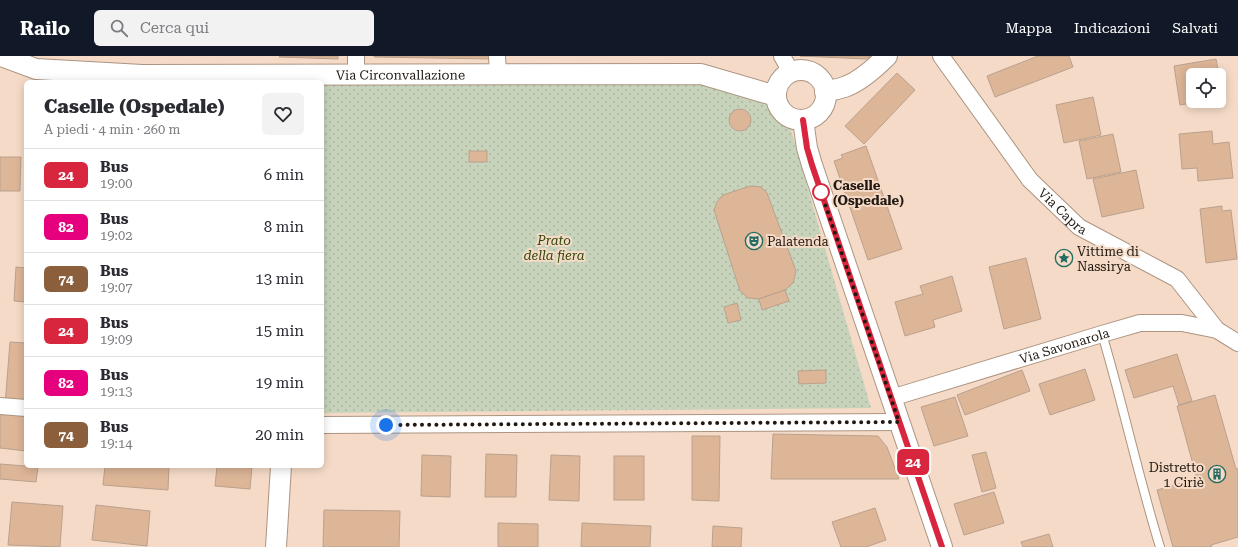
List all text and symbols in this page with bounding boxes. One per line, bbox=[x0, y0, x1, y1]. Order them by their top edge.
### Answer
search box bbox=[94, 10, 374, 46]
text: Railo bbox=[20, 17, 70, 40]
icon: search bbox=[108, 17, 130, 39]
text: Cerca qui bbox=[140, 19, 209, 37]
text: Mappa bbox=[1005, 20, 1052, 36]
text: Indicazioni bbox=[1074, 20, 1150, 36]
text: Salvati bbox=[1172, 20, 1218, 36]
street label: Via Circonvallazione bbox=[336, 67, 465, 83]
map controls bbox=[1186, 68, 1226, 108]
button: locate bbox=[1186, 68, 1226, 108]
button: heart bbox=[262, 93, 304, 135]
text: Caselle (Ospedale) bbox=[44, 95, 225, 118]
text: A piedi · 4 min · 260 m bbox=[44, 122, 180, 137]
text: Bus bbox=[100, 158, 128, 176]
text: 6 min bbox=[264, 166, 304, 184]
text: 24 bbox=[58, 167, 74, 183]
text: 19:00 bbox=[100, 176, 132, 191]
place label: Caselle (Ospedale) bbox=[833, 178, 904, 208]
marker: Caselle (Ospedale) bbox=[812, 183, 830, 201]
street label: Via Capra bbox=[1035, 185, 1089, 238]
text: Bus bbox=[100, 210, 128, 228]
text: 8 min bbox=[264, 218, 304, 236]
text: 82 bbox=[58, 219, 74, 235]
text: 19:02 bbox=[100, 228, 132, 243]
theatre icon: Palatenda bbox=[744, 231, 764, 251]
park label: Prato della fiera bbox=[523, 233, 585, 263]
place label: Palatenda bbox=[767, 234, 829, 249]
place label: Vittime di Nassirya bbox=[1077, 244, 1139, 274]
place icon: Vittime di Nassirya bbox=[1054, 248, 1074, 268]
text: Bus bbox=[100, 262, 128, 280]
text: 13 min bbox=[255, 270, 304, 288]
text: 74 bbox=[58, 271, 74, 287]
text: 19:07 bbox=[100, 280, 132, 295]
text: Bus bbox=[100, 314, 128, 332]
text: 15 min bbox=[255, 322, 304, 340]
text: 24 bbox=[58, 323, 74, 339]
street label: Via Savonarola bbox=[1017, 325, 1111, 367]
text: 19:09 bbox=[100, 332, 132, 347]
text: Bus bbox=[100, 366, 128, 384]
text: 19 min bbox=[255, 374, 304, 392]
text: 82 bbox=[58, 375, 74, 391]
text: 19:13 bbox=[100, 384, 132, 399]
your location bbox=[376, 415, 396, 435]
text: Bus bbox=[100, 418, 128, 436]
text: 20 min bbox=[255, 426, 304, 444]
text: 74 bbox=[58, 427, 74, 443]
text: 19:14 bbox=[100, 436, 132, 451]
line badge: 24 bbox=[895, 449, 931, 475]
text: 24 bbox=[905, 454, 921, 470]
place label: Distretto 1 Ciriè bbox=[1149, 460, 1204, 490]
building icon: Distretto 1 Ciriè bbox=[1207, 464, 1227, 484]

